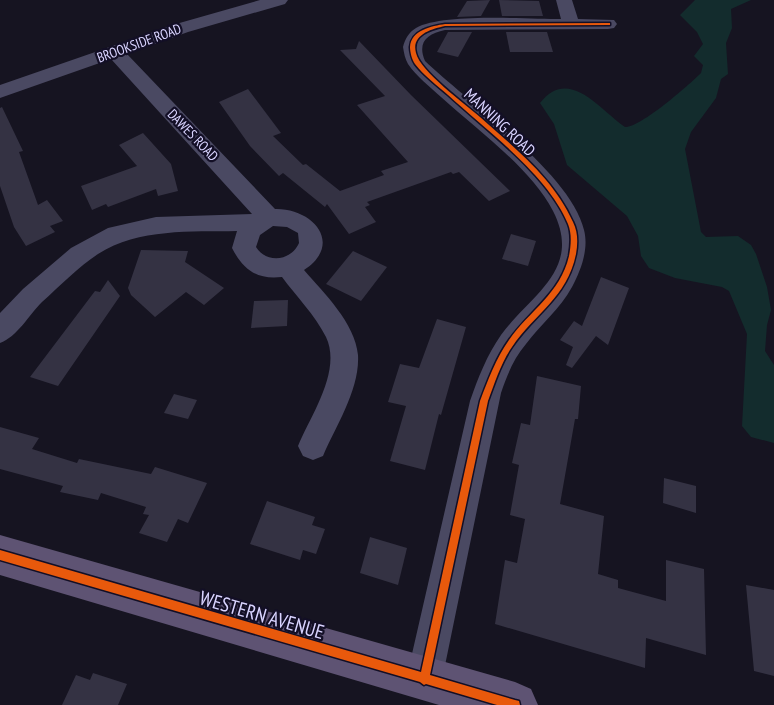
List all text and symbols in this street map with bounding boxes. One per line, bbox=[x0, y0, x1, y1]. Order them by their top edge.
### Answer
street label: BROOKSIDE ROAD bbox=[94, 19, 184, 67]
street label: MANNING ROAD bbox=[460, 84, 540, 160]
street label: DAWES ROAD bbox=[164, 105, 222, 165]
street label: WESTERN AVENUE bbox=[197, 585, 327, 645]

